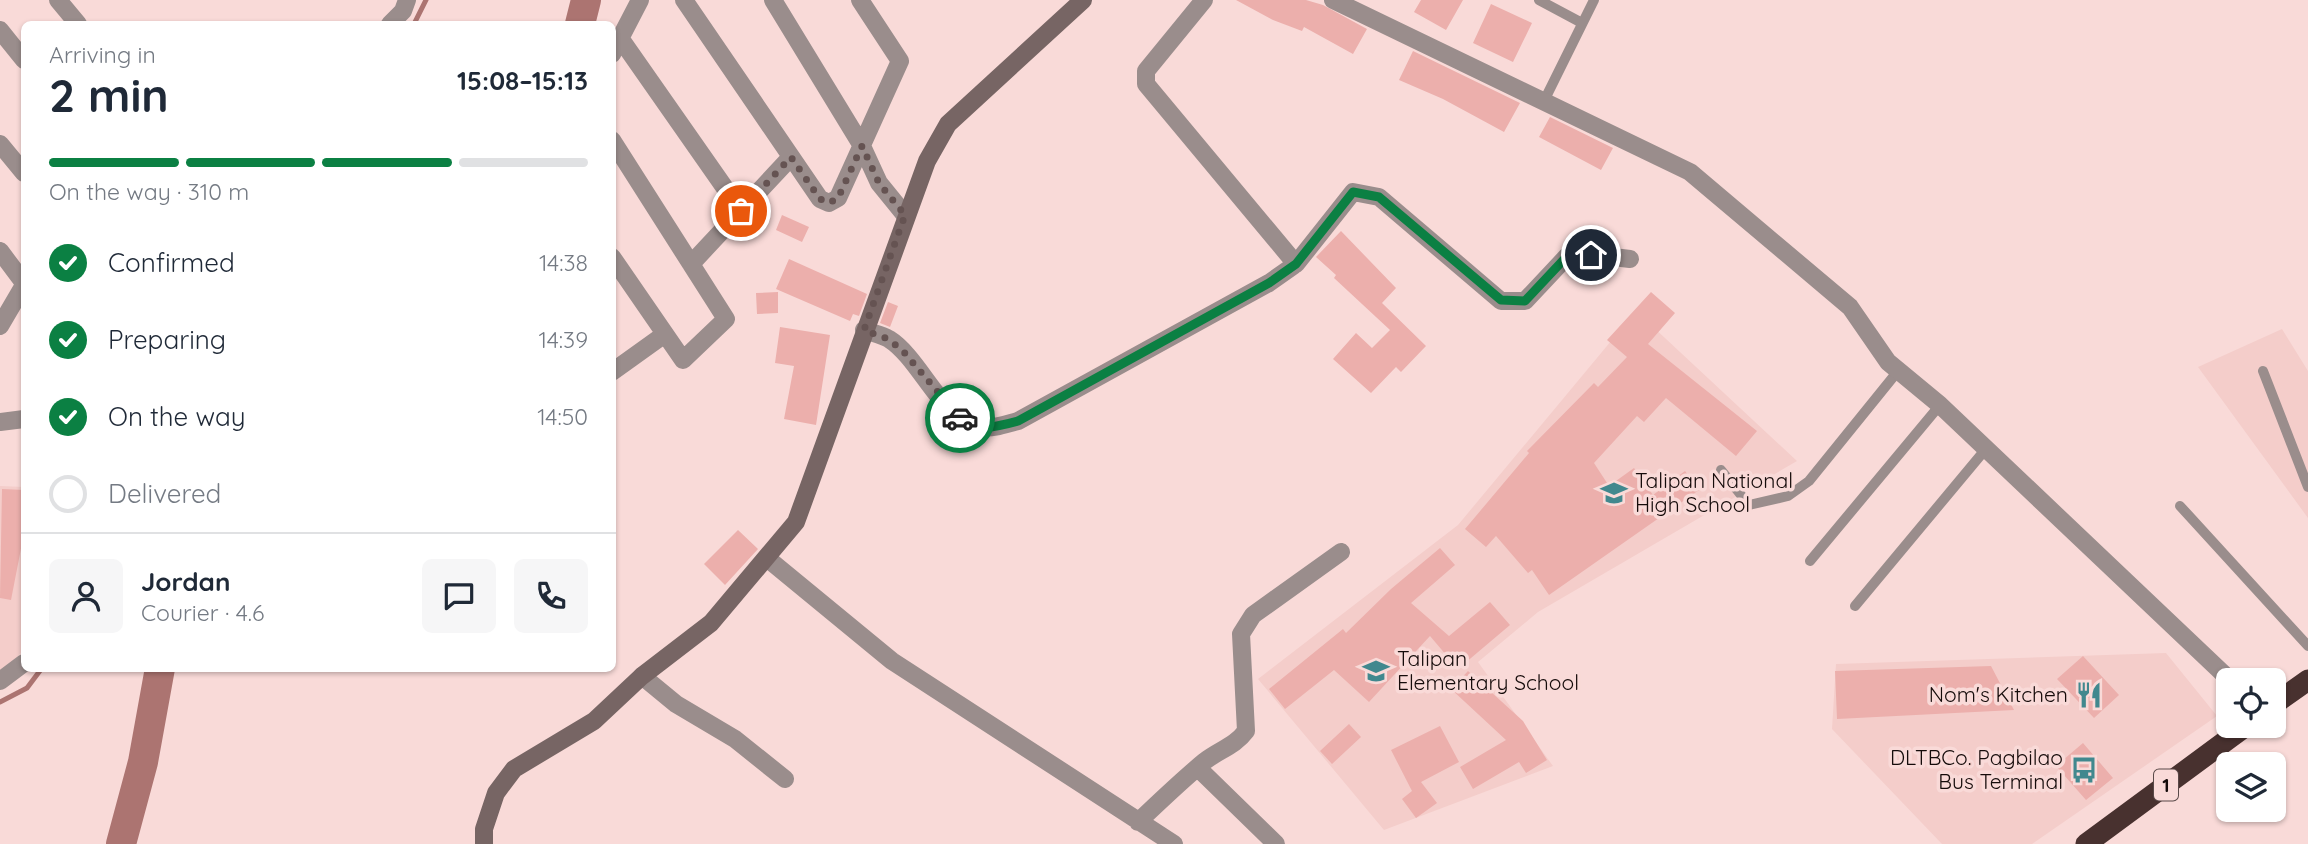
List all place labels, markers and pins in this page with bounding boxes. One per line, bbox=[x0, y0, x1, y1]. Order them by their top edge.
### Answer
pin bbox=[711, 181, 771, 241]
pin bbox=[1561, 225, 1621, 285]
place label: Talipan National High School bbox=[1635, 467, 1793, 517]
school or university icon: Talipan National High School bbox=[1599, 478, 1629, 508]
place label: Talipan Elementary School bbox=[1397, 645, 1579, 695]
school or university icon: Talipan Elementary School bbox=[1361, 656, 1391, 686]
restaurant icon: Nom's Kitchen bbox=[2074, 680, 2104, 710]
place label: Nom's Kitchen bbox=[1929, 681, 2068, 707]
place label: DLTBCo. Pagbilao Bus Terminal bbox=[1890, 744, 2063, 794]
bus stop icon: DLTBCo. Pagbilao Bus Terminal bbox=[2069, 755, 2099, 785]

